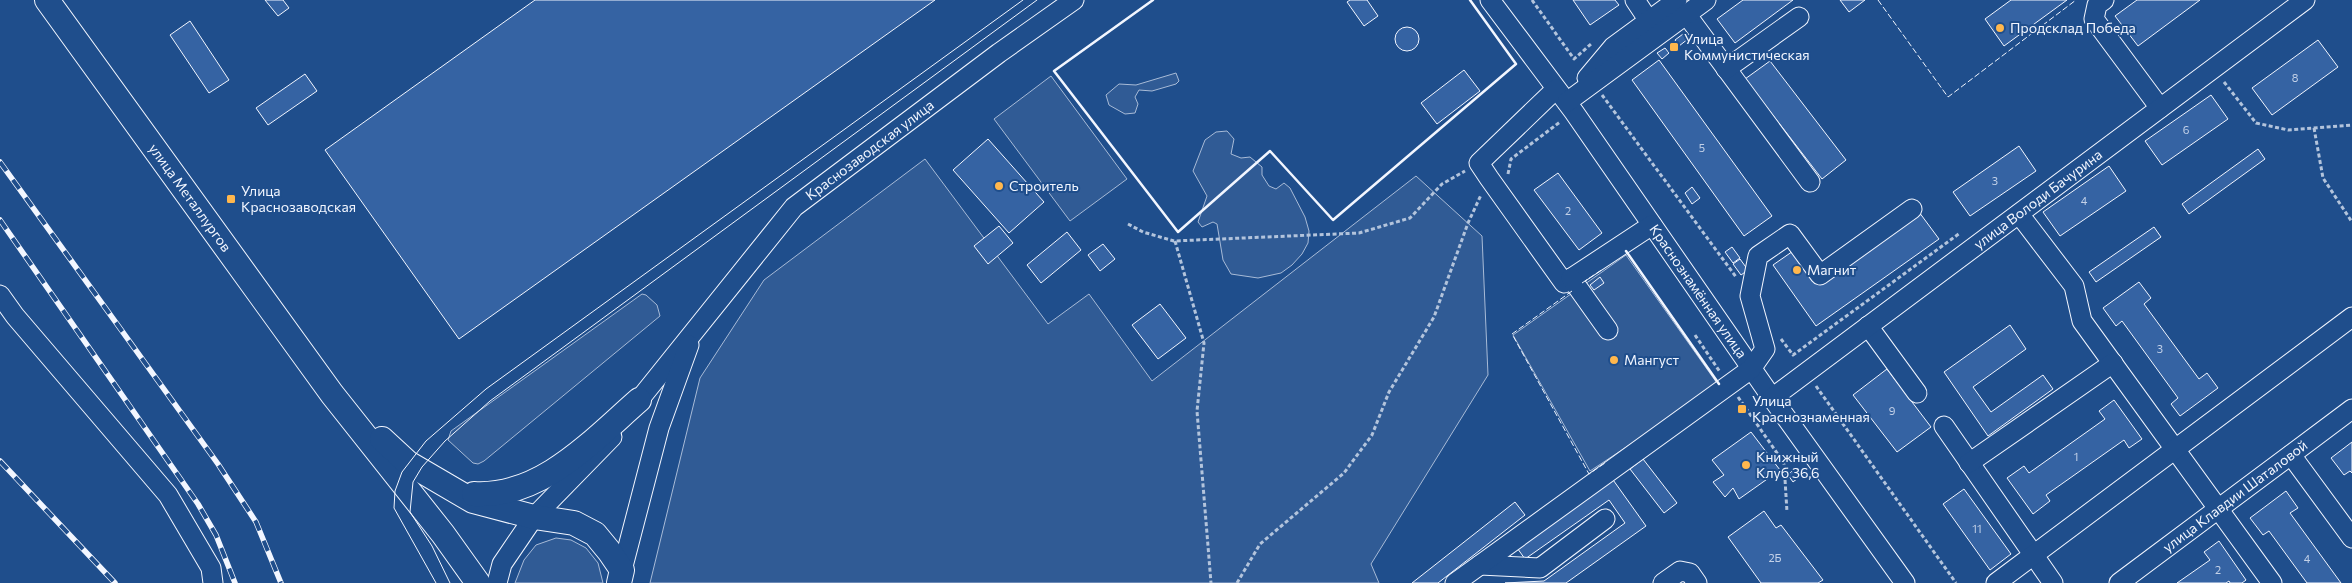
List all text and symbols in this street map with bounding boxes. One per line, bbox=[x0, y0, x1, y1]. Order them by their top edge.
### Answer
place label: Продсклад Победа bbox=[2010, 19, 2136, 36]
marker: Продсклад Победа bbox=[1994, 22, 2006, 34]
place label: Улица Коммунистическая bbox=[1684, 30, 1810, 63]
marker: Улица Коммунистическая bbox=[1668, 41, 1680, 53]
house number: 8 bbox=[2292, 71, 2299, 84]
street label: Краснозаводская улица bbox=[802, 96, 937, 203]
house number: 6 bbox=[2183, 123, 2190, 136]
street label: улица Металлургов bbox=[146, 140, 235, 255]
house number: 5 bbox=[1699, 141, 1705, 154]
street label: улица Володи Бачурина bbox=[1970, 146, 2105, 252]
house number: 3 bbox=[1992, 174, 1998, 187]
place label: Строитель bbox=[1009, 177, 1079, 194]
marker: Строитель bbox=[993, 180, 1005, 192]
place label: Улица Краснозаводская bbox=[241, 182, 356, 215]
marker: Улица Краснозаводская bbox=[225, 193, 237, 205]
house number: 4 bbox=[2081, 194, 2088, 207]
house number: 2 bbox=[1565, 204, 1571, 217]
street label: Краснознамённая улица bbox=[1646, 221, 1751, 361]
place label: Магнит bbox=[1807, 261, 1857, 278]
marker: Магнит bbox=[1791, 264, 1803, 276]
house number: 3 bbox=[2157, 342, 2163, 355]
place label: Мангуст bbox=[1624, 351, 1680, 368]
marker: Мангуст bbox=[1608, 354, 1620, 366]
place label: Улица Краснознаменная bbox=[1752, 392, 1870, 425]
marker: Улица Краснознаменная bbox=[1736, 403, 1748, 415]
house number: 9 bbox=[1889, 404, 1896, 417]
street label: улица Клавдии Шаталовой bbox=[2159, 436, 2311, 555]
place label: Книжный Клуб 36,6 bbox=[1756, 448, 1820, 481]
house number: 1 bbox=[2074, 450, 2078, 463]
marker: Книжный Клуб 36,6 bbox=[1740, 459, 1752, 471]
house number: 11 bbox=[1972, 522, 1982, 535]
house number: 2Б bbox=[1769, 551, 1782, 564]
house number: 4 bbox=[2304, 552, 2311, 565]
house number: 2 bbox=[2215, 563, 2221, 576]

